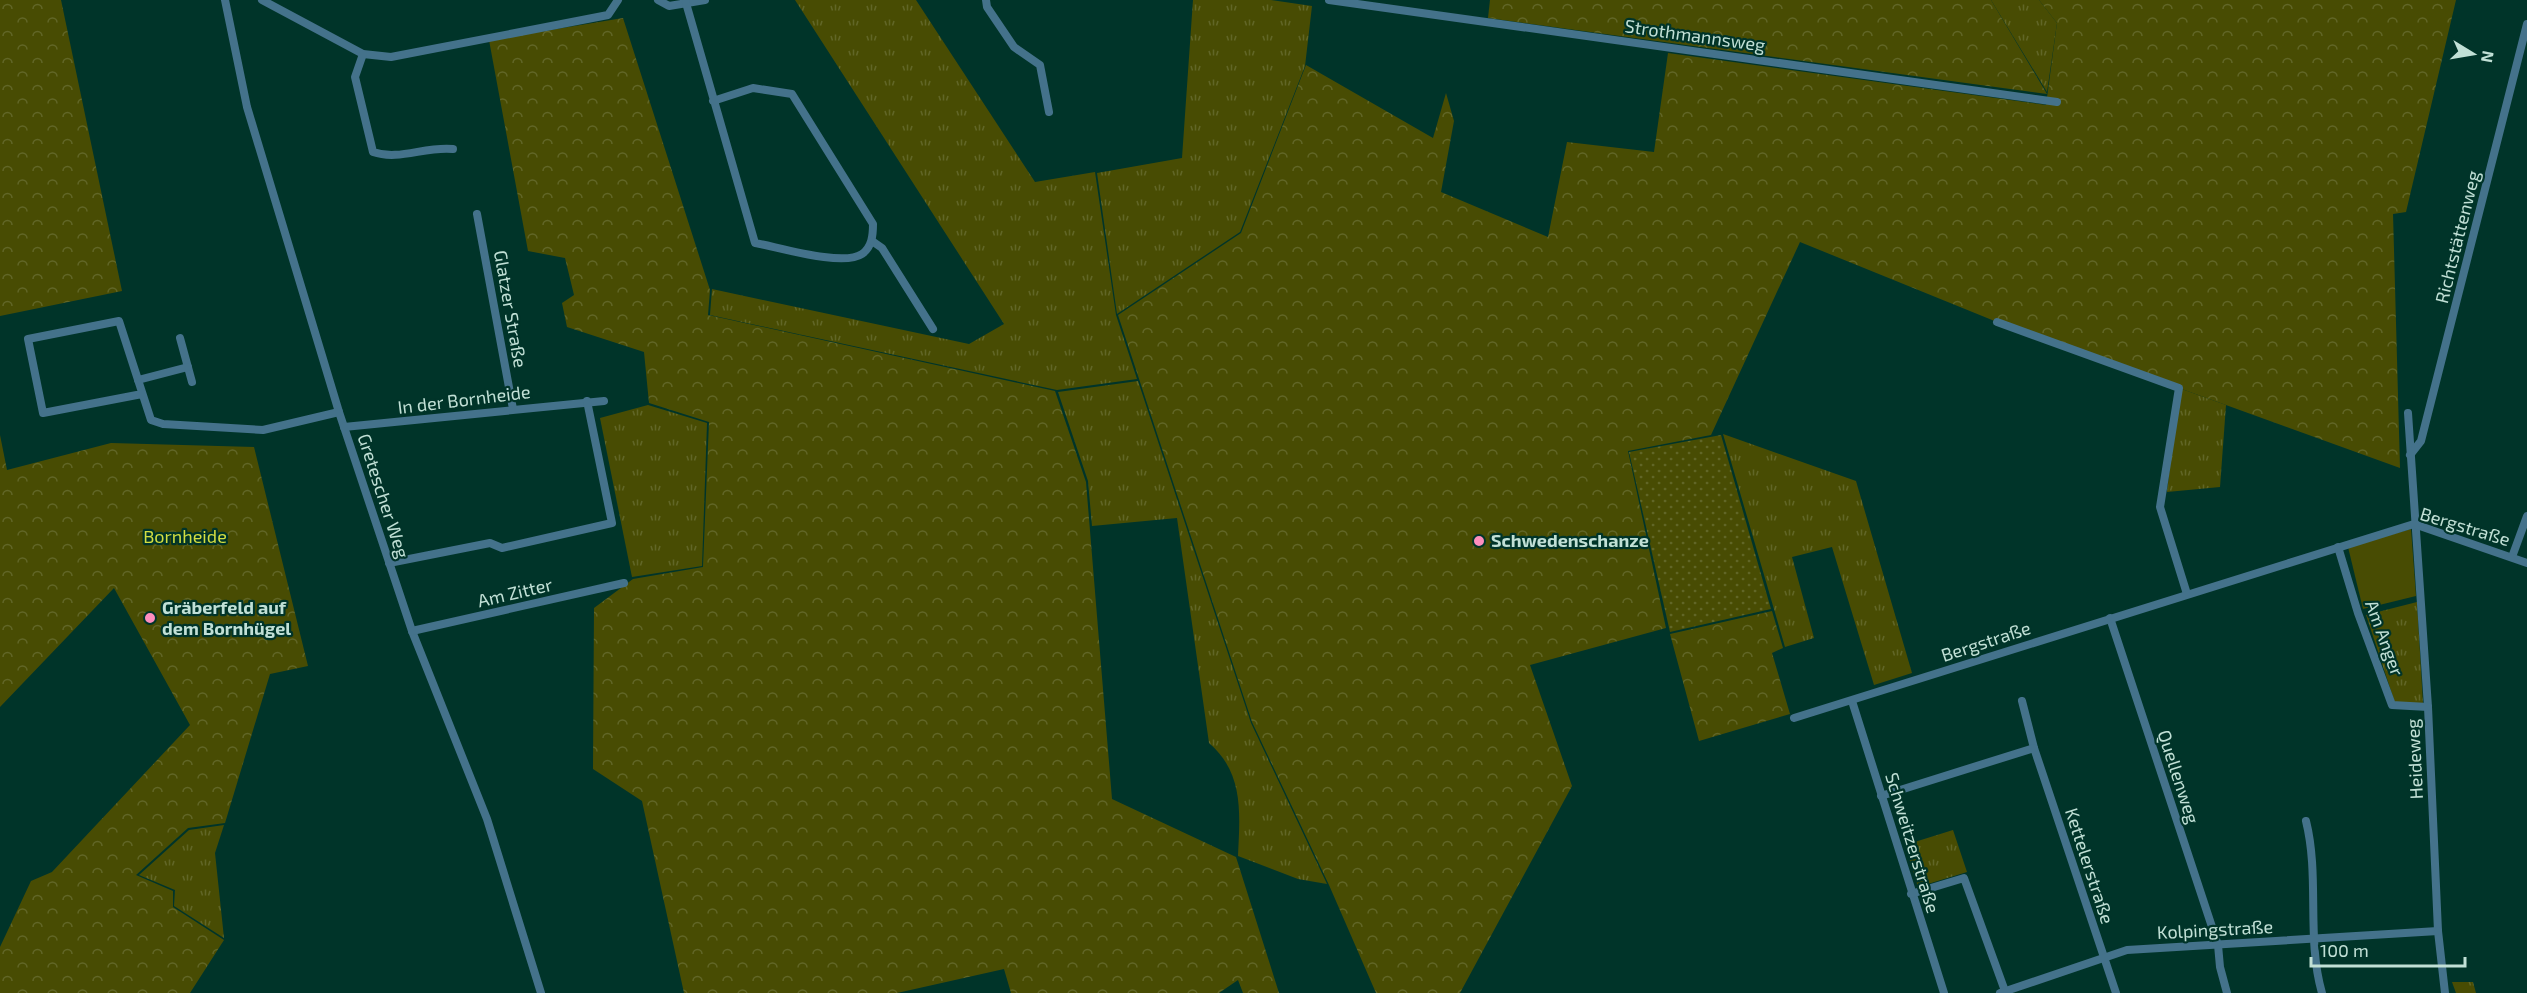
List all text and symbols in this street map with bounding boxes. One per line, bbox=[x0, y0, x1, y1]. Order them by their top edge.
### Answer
street label: Strothmannsweg bbox=[1624, 14, 1767, 56]
north arrow bbox=[2443, 24, 2503, 84]
text: N bbox=[2478, 49, 2499, 64]
street label: Richtstättenweg bbox=[2430, 168, 2484, 305]
street label: Glatzer Straße bbox=[490, 248, 532, 369]
street label: In der Bornheide bbox=[396, 380, 532, 418]
street label: Gretescher Weg bbox=[353, 431, 414, 561]
street label: Bergstraße bbox=[2418, 502, 2513, 550]
park label: Bornheide bbox=[143, 525, 227, 547]
place label: Schwedenschanze bbox=[1491, 529, 1649, 551]
marker: Schwedenschanze bbox=[1472, 534, 1486, 548]
street label: Am Zitter bbox=[475, 573, 554, 611]
place label: Gräberfeld auf dem Bornhügel bbox=[162, 596, 291, 639]
street label: Am Anger bbox=[2361, 597, 2409, 679]
marker: Gräberfeld auf dem Bornhügel bbox=[143, 611, 157, 625]
street label: Bergstraße bbox=[1938, 616, 2033, 666]
street label: Heideweg bbox=[2401, 718, 2427, 800]
street label: Quellenweg bbox=[2153, 727, 2204, 826]
street label: Schweitzerstraße bbox=[1881, 770, 1945, 916]
street label: Kettelerstraße bbox=[2061, 805, 2119, 926]
street label: Kolpingstraße bbox=[2156, 915, 2274, 943]
scale bar bbox=[2311, 930, 2466, 968]
text: 100 m bbox=[2320, 939, 2369, 961]

